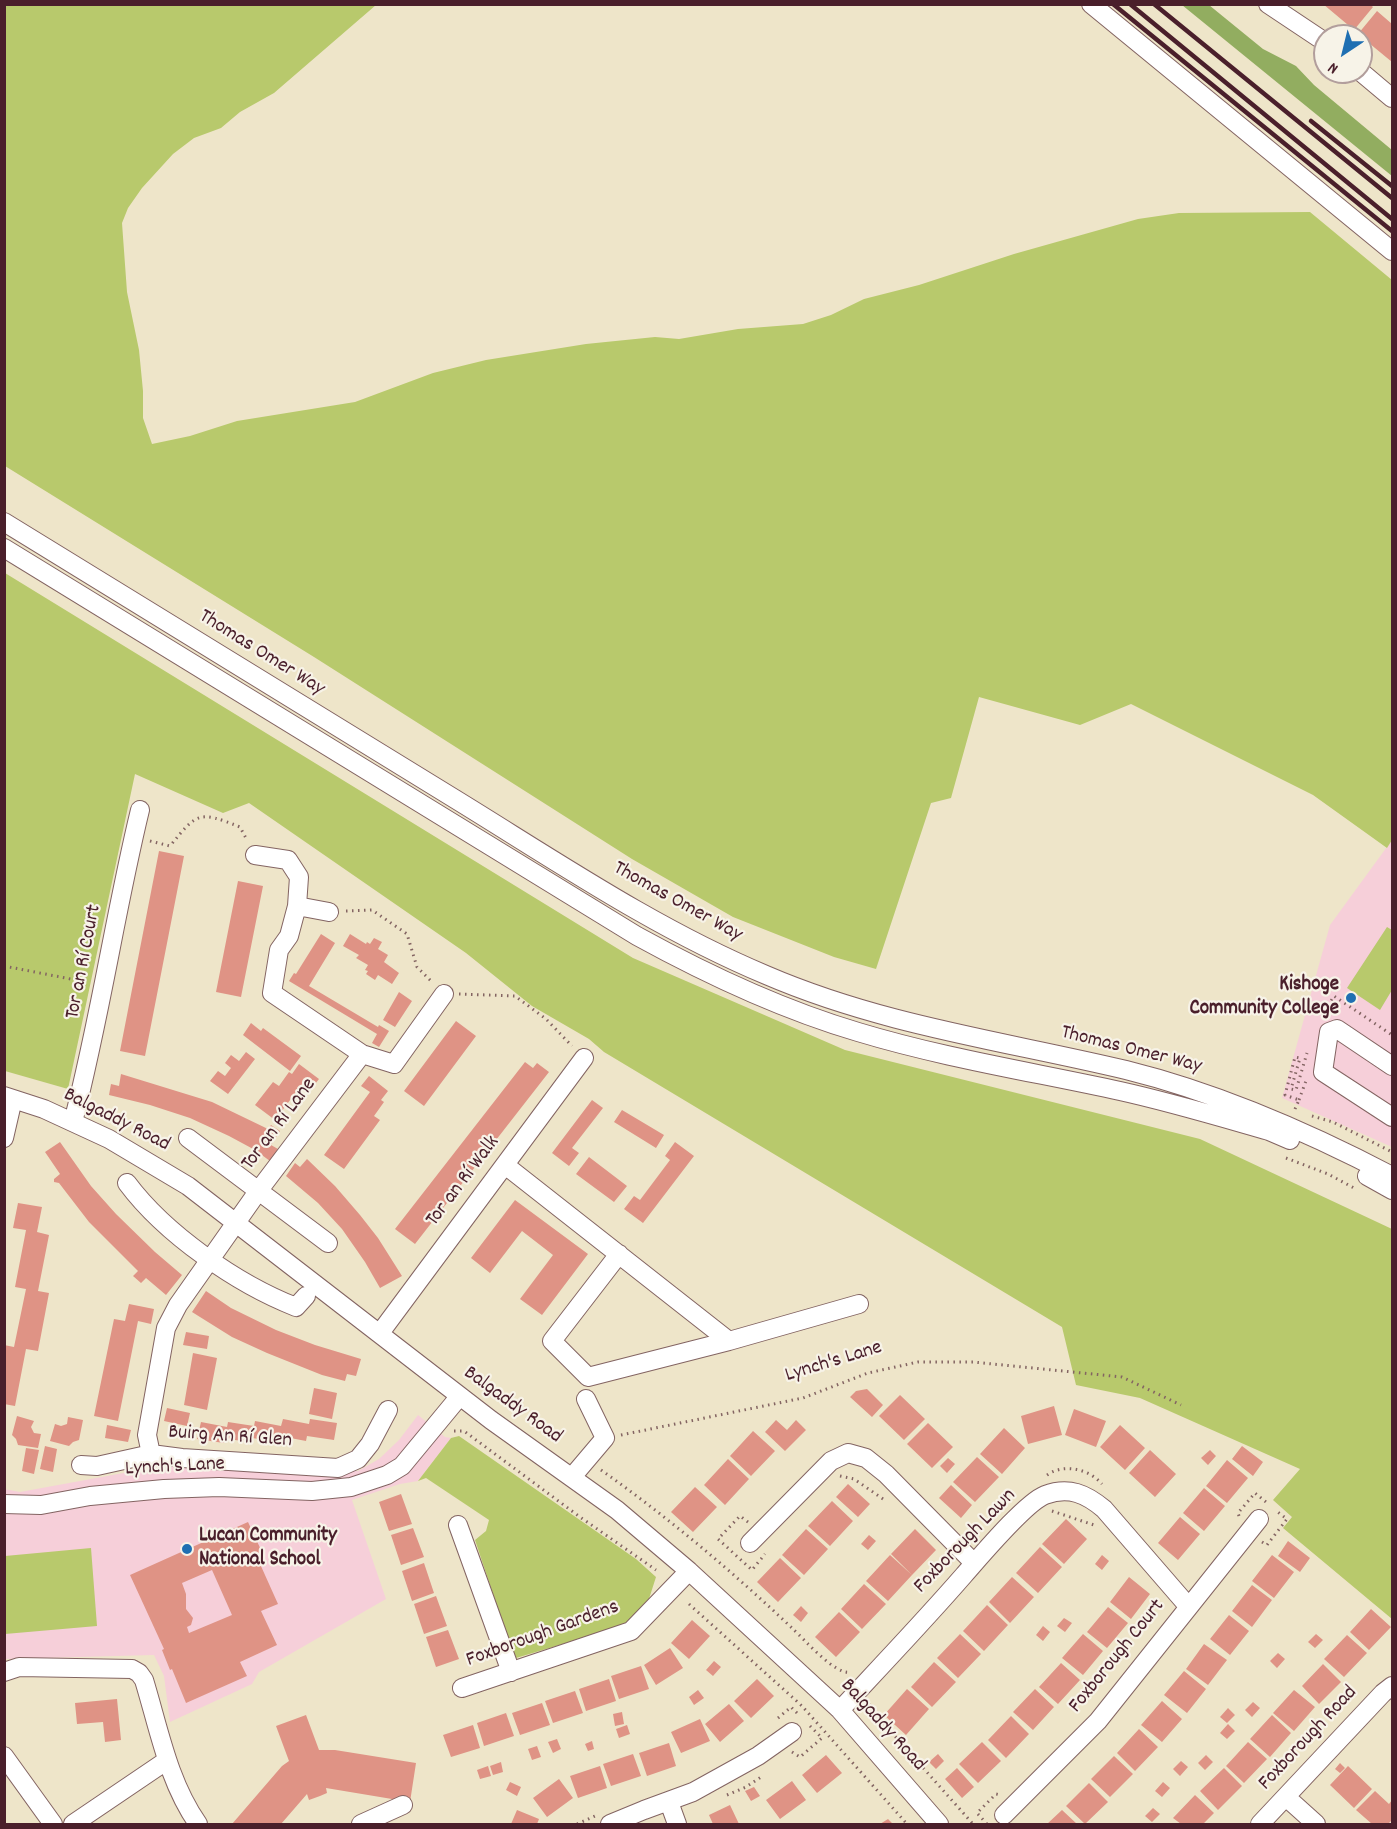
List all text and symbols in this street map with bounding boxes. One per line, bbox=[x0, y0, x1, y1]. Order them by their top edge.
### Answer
north arrow bbox=[1313, 24, 1373, 84]
text: N bbox=[1324, 56, 1343, 79]
street label: Thomas Omer Way bbox=[193, 605, 329, 703]
street label: Thomas Omer Way bbox=[608, 857, 746, 949]
street label: Tor an Rí Court bbox=[62, 903, 108, 1021]
place label: Kishoge Community College bbox=[1189, 973, 1339, 1023]
marker: Kishoge Community College bbox=[1344, 991, 1358, 1005]
street label: Thomas Omer Way bbox=[1058, 1021, 1204, 1081]
street label: Tor an Rí Lane bbox=[237, 1074, 323, 1176]
street label: Balgaddy Road bbox=[59, 1083, 173, 1159]
street label: Tor an Rí Walk bbox=[422, 1132, 506, 1232]
street label: Lynch's Lane bbox=[782, 1336, 886, 1390]
street label: Balgaddy Road bbox=[458, 1362, 566, 1450]
street label: Buirg An Rí Glen bbox=[167, 1421, 293, 1455]
street label: Lynch's Lane bbox=[124, 1453, 226, 1483]
street label: Foxborough Lawn bbox=[910, 1484, 1022, 1600]
place label: Lucan Community National School bbox=[199, 1524, 337, 1574]
marker: Lucan Community National School bbox=[180, 1542, 194, 1556]
street label: Foxborough Court bbox=[1064, 1595, 1172, 1719]
street label: Foxborough Gardens bbox=[463, 1596, 623, 1674]
street label: Balgaddy Road bbox=[834, 1674, 930, 1778]
street label: Foxborough Road bbox=[1254, 1681, 1364, 1797]

